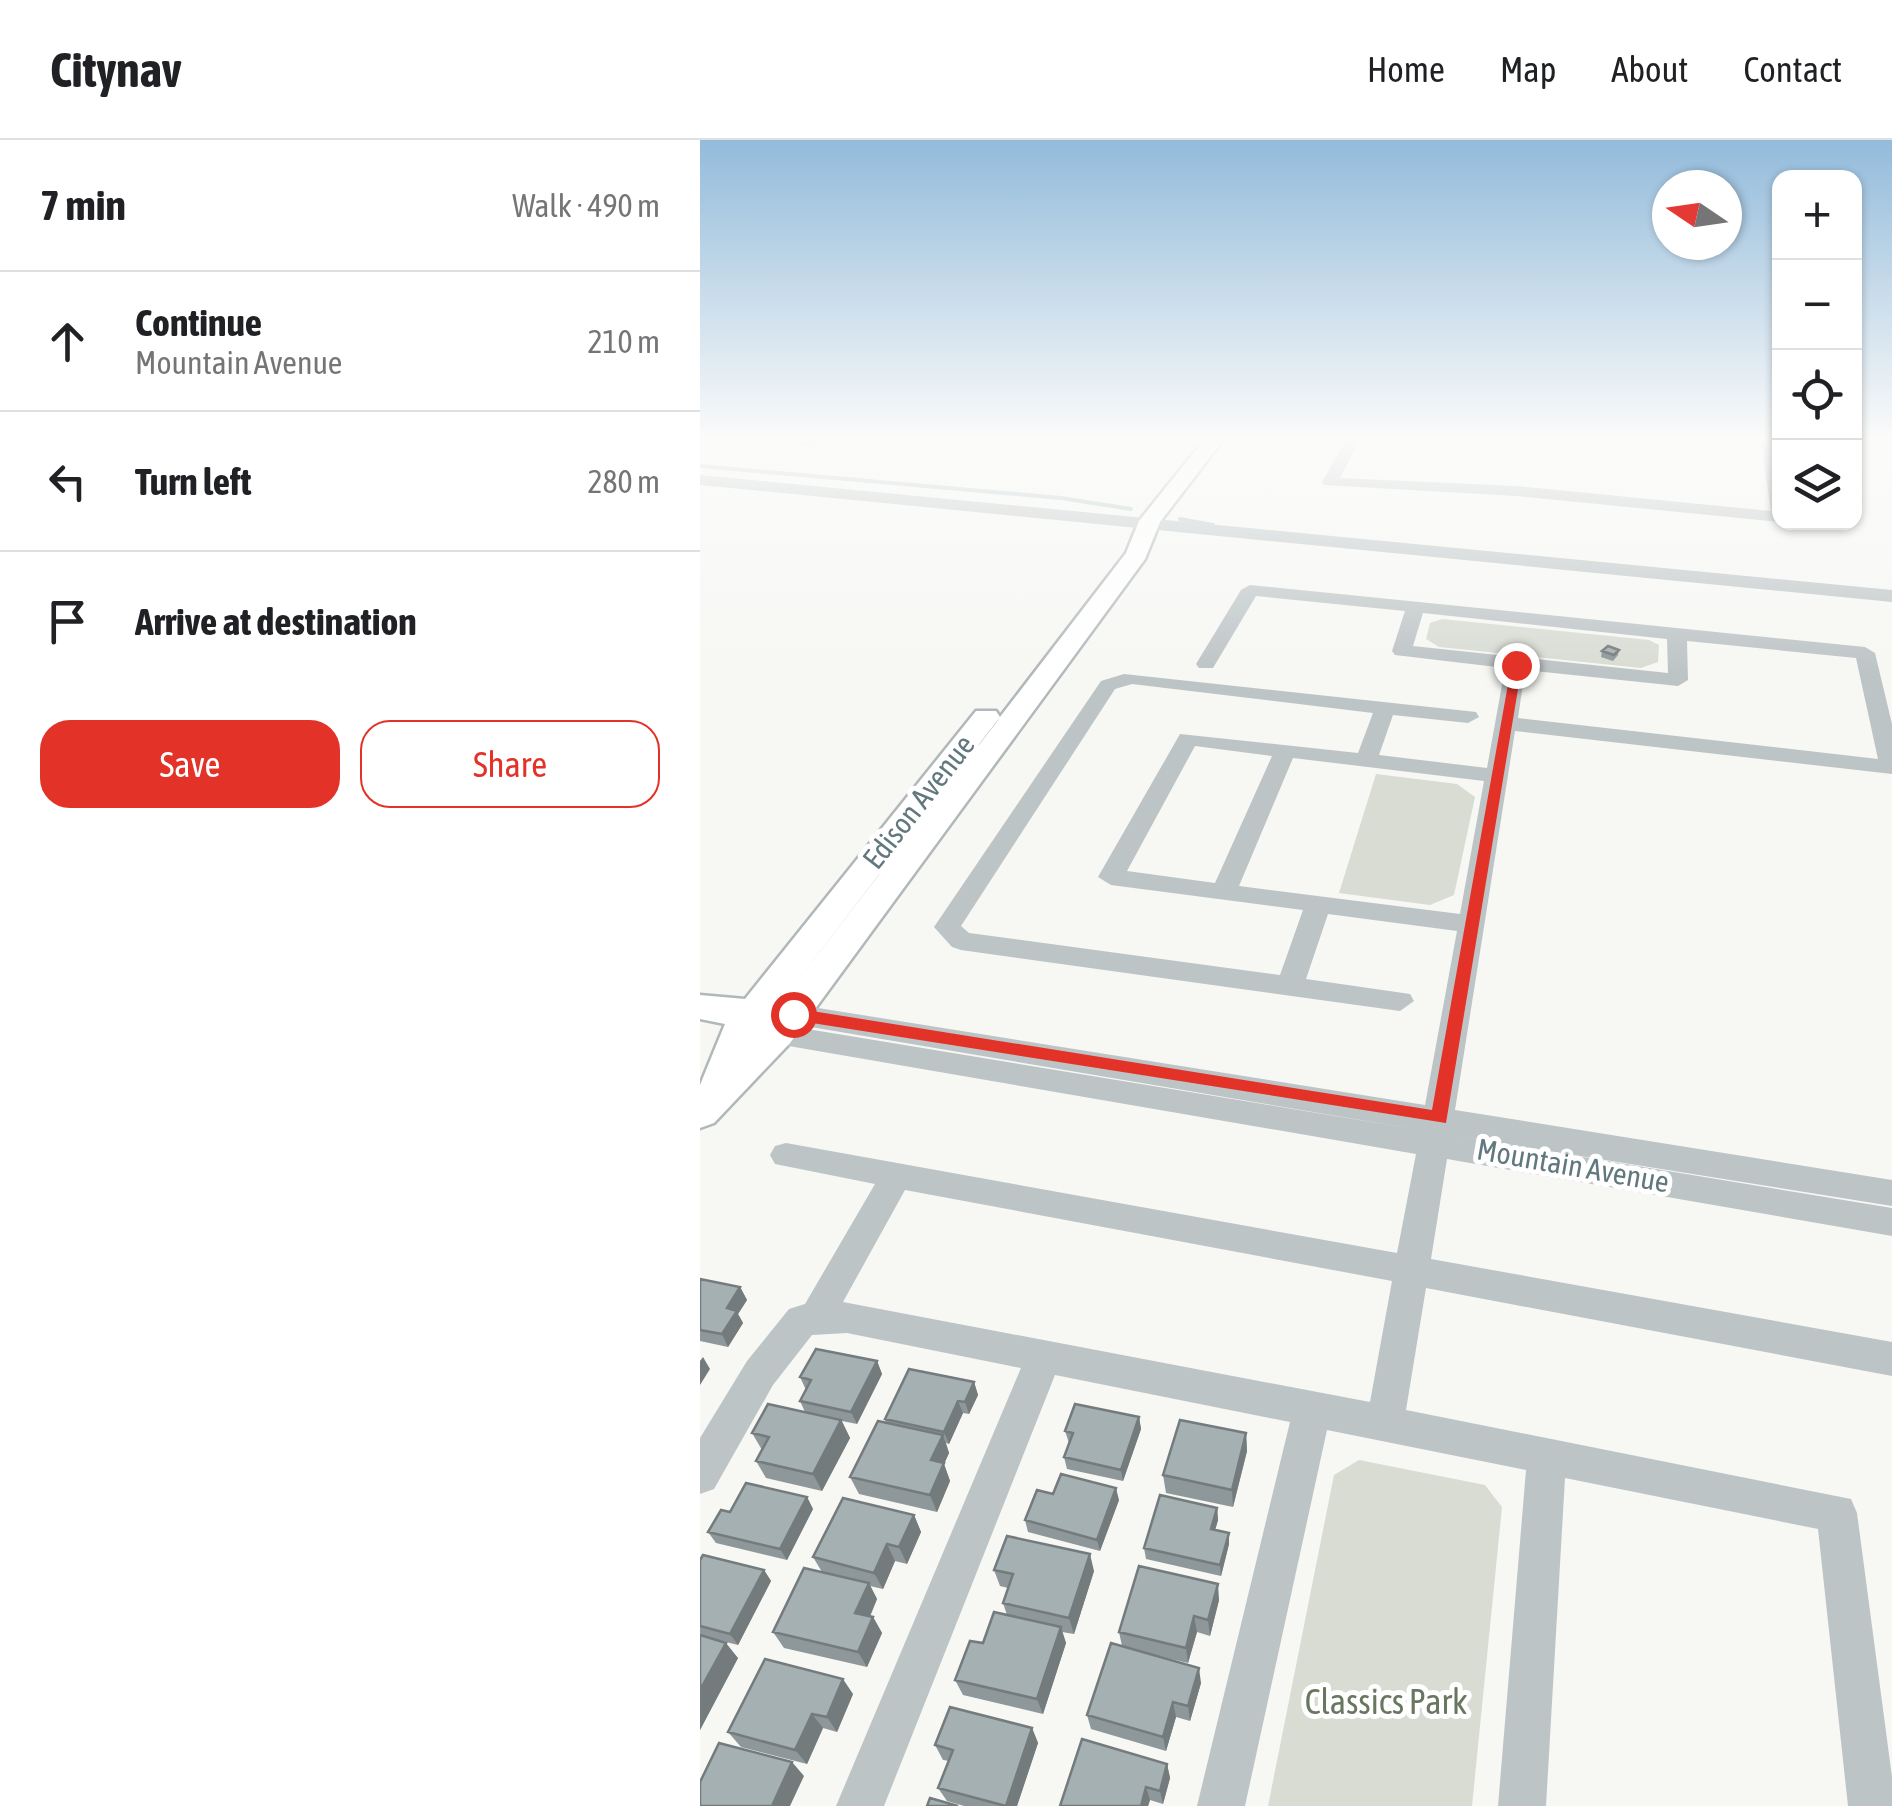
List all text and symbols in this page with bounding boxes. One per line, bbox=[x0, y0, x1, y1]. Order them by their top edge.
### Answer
text: Citynav bbox=[50, 42, 182, 97]
text: Home bbox=[1367, 49, 1445, 89]
text: Map bbox=[1500, 49, 1556, 89]
text: About bbox=[1611, 49, 1688, 89]
text: Contact bbox=[1743, 49, 1842, 89]
north arrow bbox=[1652, 170, 1742, 260]
map controls bbox=[1772, 170, 1862, 530]
button: + bbox=[1772, 170, 1862, 260]
text: 7 min bbox=[40, 181, 126, 229]
text: Walk · 490 m bbox=[512, 187, 660, 224]
button: − bbox=[1772, 260, 1862, 350]
text: Continue bbox=[135, 301, 262, 344]
icon: ahead bbox=[40, 314, 95, 369]
text: 210 m bbox=[587, 323, 660, 360]
text: Mountain Avenue bbox=[135, 344, 342, 381]
button: locate bbox=[1772, 350, 1862, 440]
button: layers bbox=[1772, 440, 1862, 530]
icon: left bbox=[40, 454, 95, 509]
text: Turn left bbox=[135, 460, 251, 503]
text: 280 m bbox=[587, 463, 660, 500]
icon: arrive bbox=[40, 594, 95, 649]
text: Arrive at destination bbox=[135, 600, 417, 643]
route end bbox=[1494, 643, 1540, 689]
button: Save bbox=[40, 720, 340, 808]
button: Share bbox=[360, 720, 660, 808]
street label: Edison Avenue bbox=[855, 728, 981, 875]
route start bbox=[771, 992, 817, 1038]
street label: Mountain Avenue bbox=[1474, 1131, 1672, 1199]
park label: Classics Park bbox=[1305, 1681, 1467, 1721]

